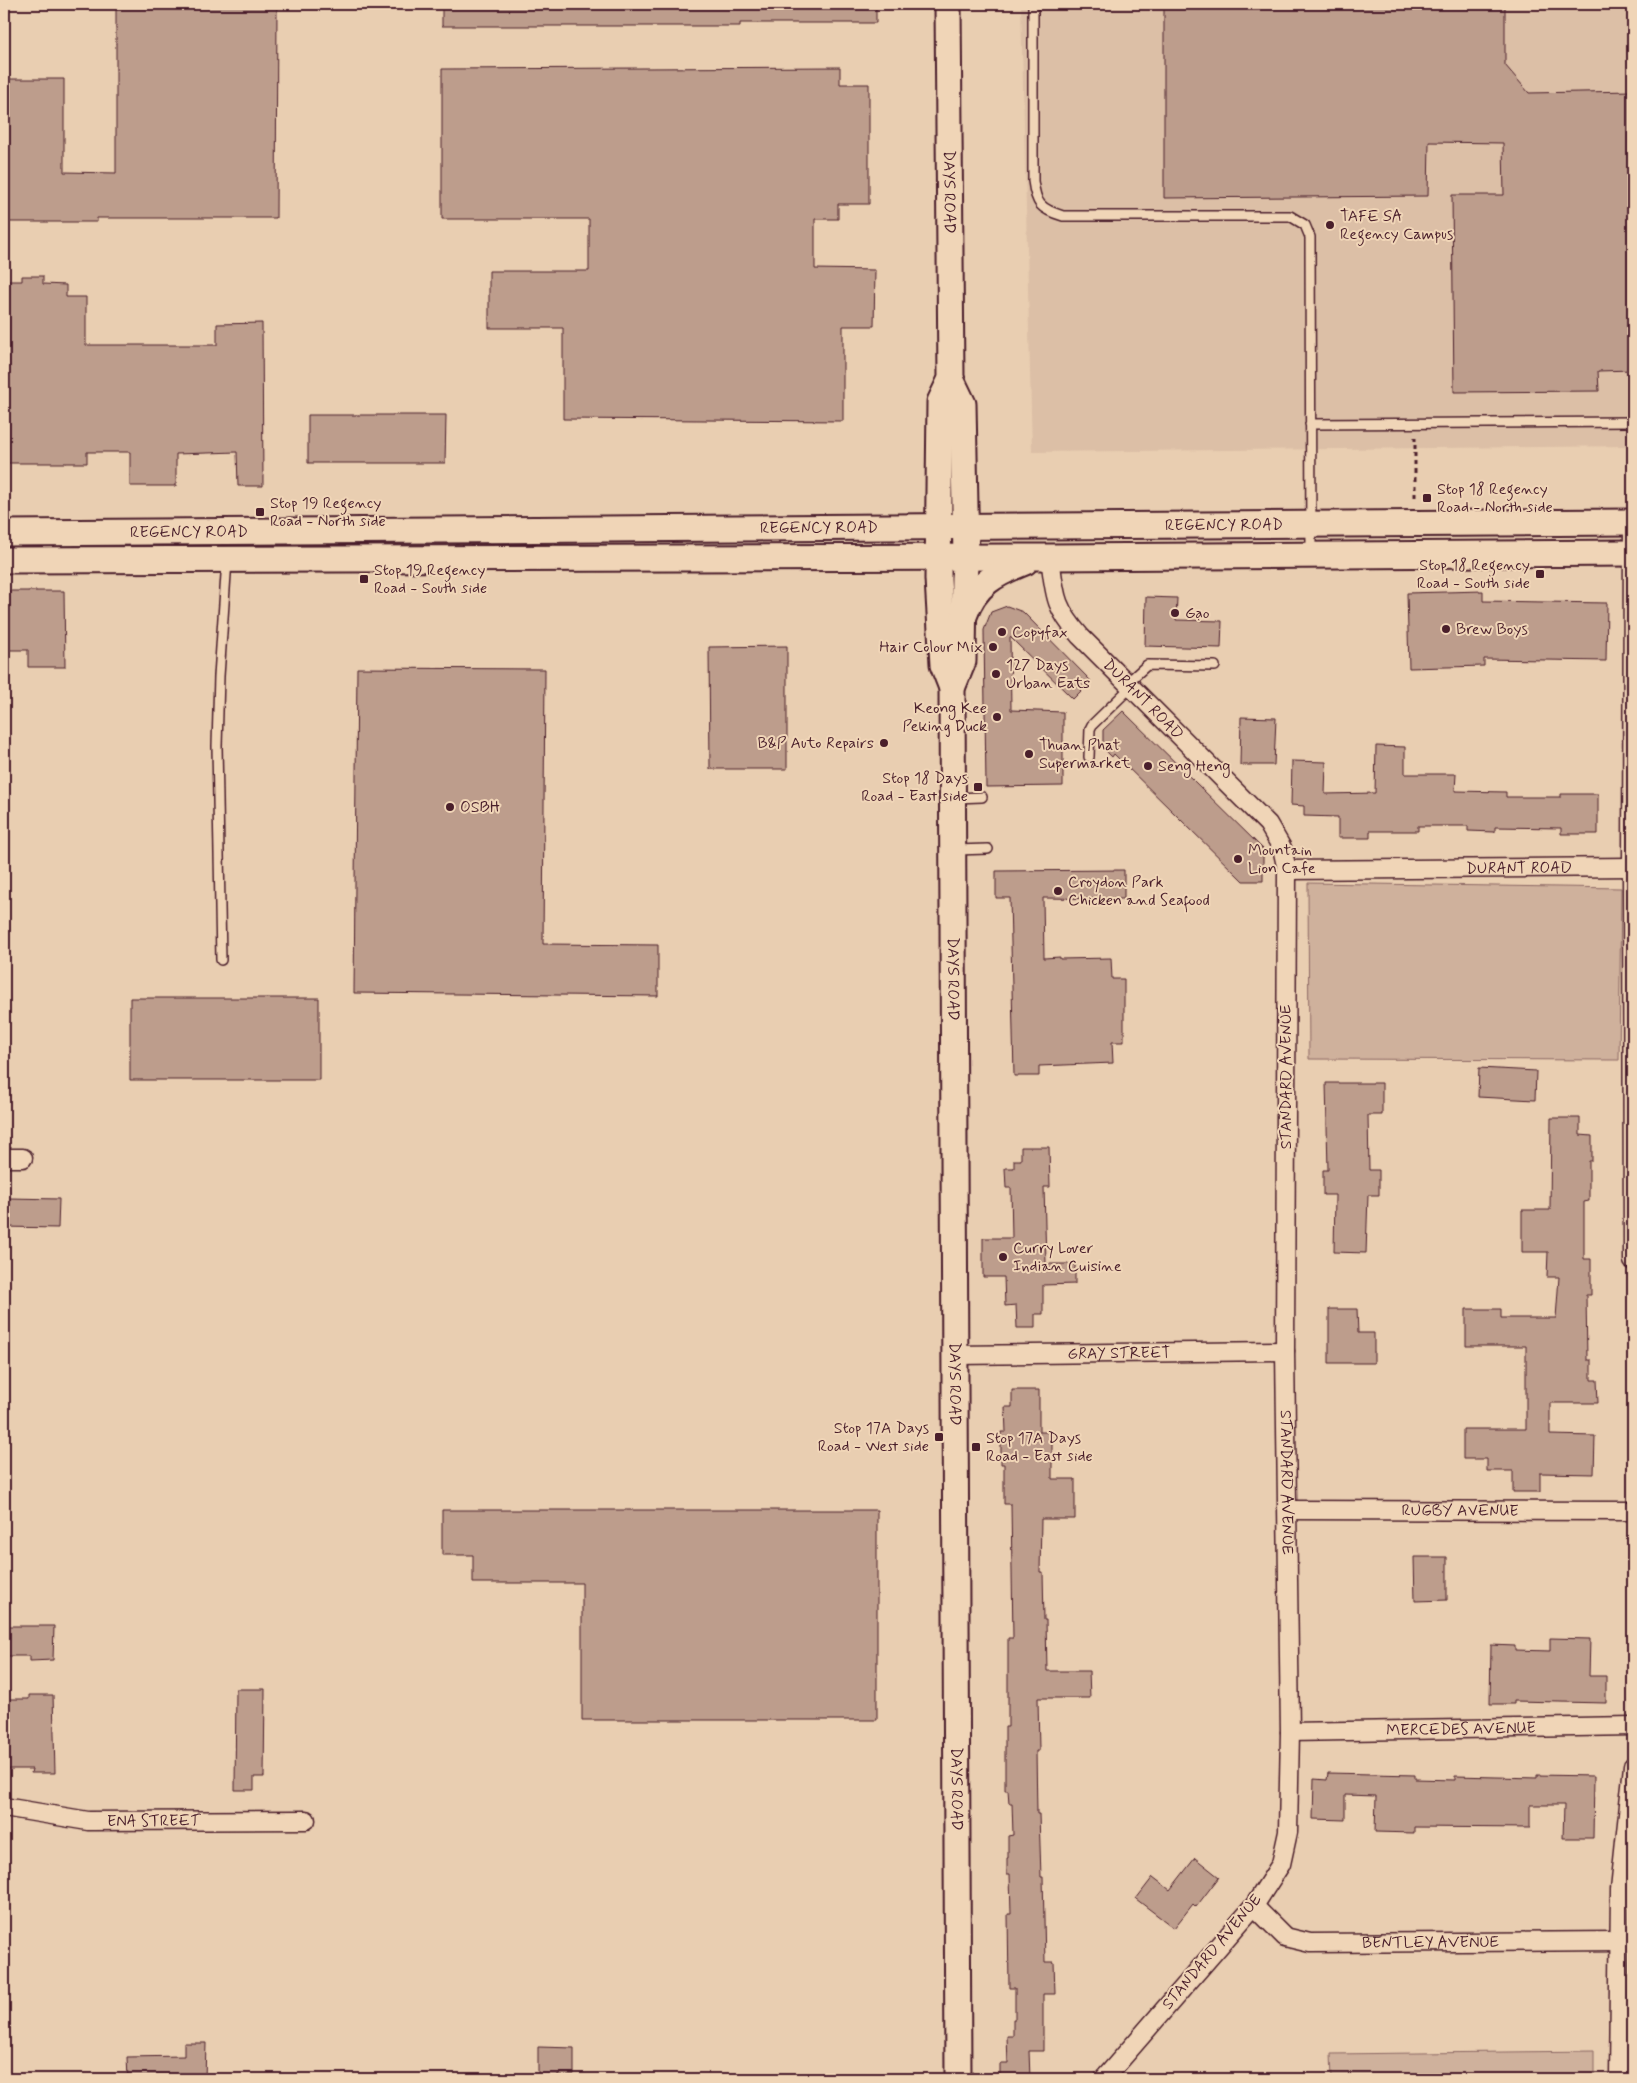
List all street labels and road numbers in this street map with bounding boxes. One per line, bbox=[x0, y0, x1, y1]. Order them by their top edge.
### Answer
street label: DAYS ROAD bbox=[939, 150, 960, 234]
street label: REGENCY ROAD bbox=[1165, 514, 1283, 536]
street label: REGENCY ROAD bbox=[760, 517, 878, 538]
street label: REGENCY ROAD bbox=[130, 521, 248, 543]
street label: DURANT ROAD bbox=[1098, 654, 1188, 744]
street label: DURANT ROAD bbox=[1466, 857, 1572, 879]
street label: DAYS ROAD bbox=[943, 937, 964, 1021]
street label: STANDARD AVENUE bbox=[1276, 1005, 1297, 1149]
street label: DAYS ROAD bbox=[944, 1342, 966, 1426]
street label: GRAY STREET bbox=[1067, 1342, 1171, 1364]
street label: STANDARD AVENUE bbox=[1275, 1410, 1298, 1555]
street label: RUGBY AVENUE bbox=[1401, 1500, 1519, 1521]
street label: MERCEDES AVENUE bbox=[1386, 1717, 1536, 1741]
street label: DAYS ROAD bbox=[946, 1747, 967, 1831]
street label: ENA STREET bbox=[107, 1810, 202, 1831]
street label: STANDARD AVENUE bbox=[1157, 1890, 1267, 2014]
street label: BENTLEY AVENUE bbox=[1362, 1931, 1499, 1953]

